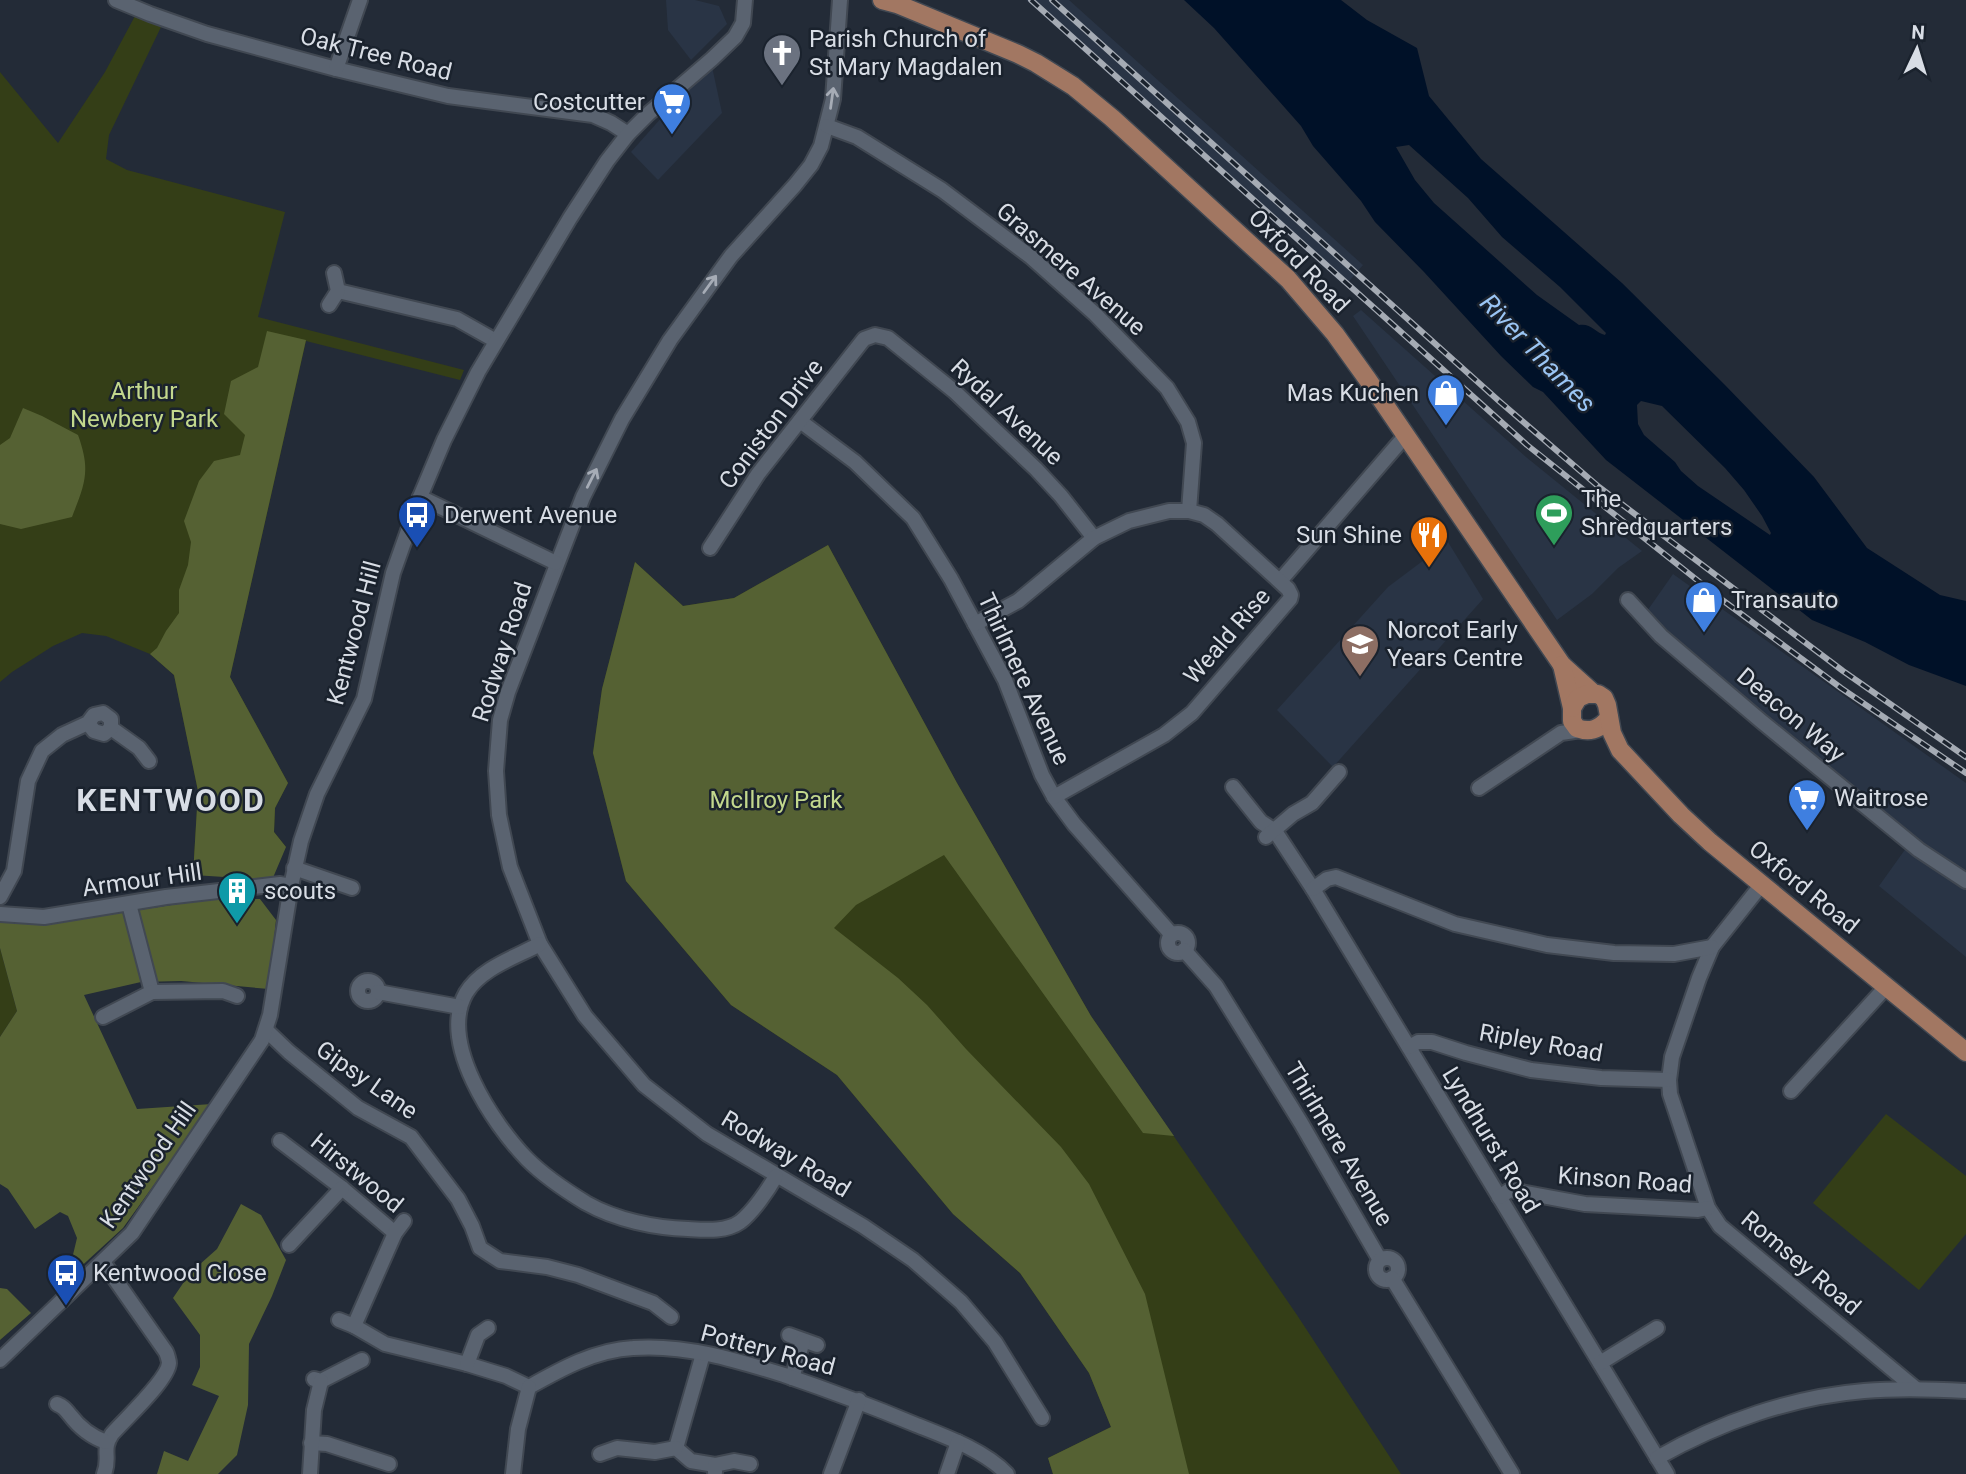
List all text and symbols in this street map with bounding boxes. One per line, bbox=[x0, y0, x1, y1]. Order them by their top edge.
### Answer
north arrow bbox=[1882, 14, 1952, 84]
text: N bbox=[1911, 21, 1926, 44]
street label: Oak Tree Road bbox=[297, 22, 455, 86]
place label: Parish Church of St Mary Magdalen bbox=[809, 25, 1003, 81]
church icon: Parish Church of St Mary Magdalen bbox=[761, 32, 803, 87]
supermarket icon: Costcutter bbox=[651, 81, 693, 136]
one-way arrow bbox=[826, 87, 839, 110]
place label: Costcutter bbox=[533, 88, 645, 116]
street label: Grasmere Avenue bbox=[991, 197, 1151, 341]
street label: Oxford Road bbox=[1243, 203, 1355, 319]
one-way arrow bbox=[703, 275, 717, 294]
water label: River Thames bbox=[1474, 288, 1602, 418]
street label: Rydal Avenue bbox=[945, 353, 1069, 471]
street label: Coniston Drive bbox=[713, 354, 829, 494]
shop icon: Mas Kuchen bbox=[1425, 372, 1467, 427]
park label: Arthur Newbery Park bbox=[70, 377, 219, 433]
place label: Mas Kuchen bbox=[1287, 379, 1419, 407]
one-way arrow bbox=[585, 468, 599, 489]
place label: The Shredquarters bbox=[1581, 485, 1732, 541]
sports icon: The Shredquarters bbox=[1533, 492, 1575, 547]
bus stop icon: Derwent Avenue bbox=[396, 494, 438, 549]
place label: Derwent Avenue bbox=[444, 501, 617, 529]
restaurant icon: Sun Shine bbox=[1408, 514, 1450, 569]
place label: Sun Shine bbox=[1296, 521, 1402, 549]
street label: Kentwood Hill bbox=[321, 558, 387, 708]
street label: Rodway Road bbox=[466, 579, 538, 725]
shop icon: Transauto bbox=[1683, 579, 1725, 634]
street label: Weald Rise bbox=[1178, 582, 1276, 690]
place label: Transauto bbox=[1731, 586, 1838, 614]
street label: Thirlmere Avenue bbox=[972, 589, 1076, 769]
place label: Norcot Early Years Centre bbox=[1387, 616, 1523, 672]
school or university icon: Norcot Early Years Centre bbox=[1339, 623, 1381, 678]
street label: Deacon Way bbox=[1731, 662, 1851, 769]
supermarket icon: Waitrose bbox=[1786, 777, 1828, 832]
district label: KENTWOOD bbox=[76, 781, 266, 819]
place label: Waitrose bbox=[1834, 784, 1928, 812]
park label: McIlroy Park bbox=[710, 786, 843, 814]
street label: Oxford Road bbox=[1744, 834, 1864, 940]
street label: Armour Hill bbox=[80, 858, 204, 902]
building icon: scouts bbox=[216, 870, 258, 925]
place label: scouts bbox=[264, 877, 336, 905]
street label: Ripley Road bbox=[1477, 1018, 1605, 1068]
street label: Gipsy Lane bbox=[311, 1035, 423, 1125]
street label: Thirlmere Avenue bbox=[1279, 1057, 1399, 1231]
street label: Lyndhurst Road bbox=[1436, 1062, 1546, 1218]
street label: Kentwood Hill bbox=[94, 1096, 202, 1234]
street label: Rodway Road bbox=[717, 1105, 855, 1203]
street label: Hirstwood bbox=[305, 1127, 409, 1219]
street label: Kinson Road bbox=[1557, 1161, 1693, 1199]
street label: Romsey Road bbox=[1736, 1205, 1866, 1321]
bus stop icon: Kentwood Close bbox=[45, 1252, 87, 1307]
place label: Kentwood Close bbox=[93, 1259, 267, 1287]
street label: Pottery Road bbox=[698, 1319, 838, 1381]

